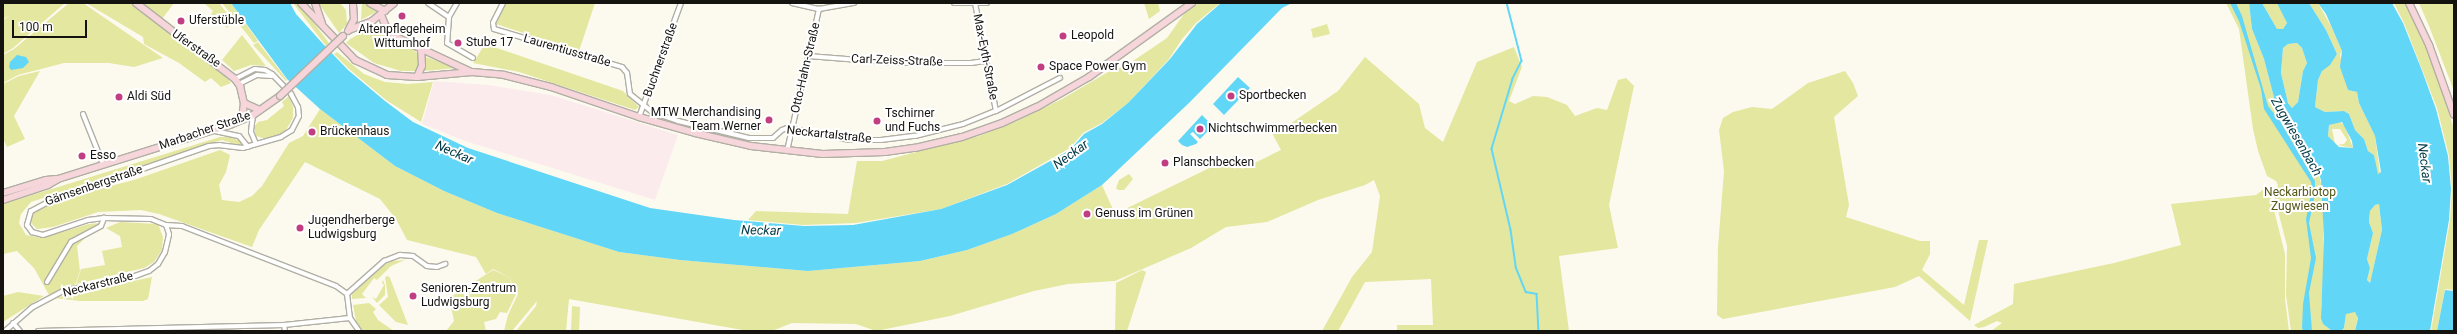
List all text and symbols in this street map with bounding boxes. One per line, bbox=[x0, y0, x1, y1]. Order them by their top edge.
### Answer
marker: Altenpflegeheim Wittumhof bbox=[397, 11, 407, 21]
scale bar bbox=[14, 12, 89, 38]
street label: Max-Eyth-Straße bbox=[970, 13, 1000, 101]
place label: Uferstüble bbox=[189, 14, 244, 28]
marker: Uferstüble bbox=[176, 16, 186, 26]
text: 100 m bbox=[19, 20, 53, 34]
street label: Buchnerstraße bbox=[641, 21, 681, 99]
street label: Otto-Hahn-Straße bbox=[789, 21, 823, 115]
place label: Altenpflegeheim Wittumhof bbox=[358, 23, 446, 51]
street label: Uferstraße bbox=[169, 27, 223, 71]
place label: Leopold bbox=[1071, 29, 1114, 43]
marker: Leopold bbox=[1058, 31, 1068, 41]
street label: Laurentiusstraße bbox=[522, 32, 612, 70]
place label: Stube 17 bbox=[466, 36, 513, 50]
marker: Stube 17 bbox=[453, 38, 463, 48]
street label: Carl-Zeiss-Straße bbox=[851, 52, 943, 70]
place label: Space Power Gym bbox=[1049, 60, 1146, 74]
marker: Space Power Gym bbox=[1036, 62, 1046, 72]
place label: Sportbecken bbox=[1239, 89, 1306, 103]
place label: Aldi Süd bbox=[127, 90, 171, 104]
marker: Sportbecken bbox=[1226, 91, 1236, 101]
marker: Aldi Süd bbox=[114, 92, 124, 102]
water label: Zugwiesenbach bbox=[2267, 95, 2325, 179]
place label: MTW Merchandising Team Werner bbox=[651, 106, 761, 134]
place label: Tschirner und Fuchs bbox=[885, 107, 940, 135]
street label: Marbacher Straße bbox=[157, 109, 253, 153]
marker: MTW Merchandising Team Werner bbox=[764, 115, 774, 125]
marker: Tschirner und Fuchs bbox=[872, 116, 882, 126]
place label: Nichtschwimmerbecken bbox=[1208, 122, 1337, 136]
street label: Neckartalstraße bbox=[786, 123, 872, 147]
marker: Nichtschwimmerbecken bbox=[1195, 124, 1205, 134]
place label: Brückenhaus bbox=[320, 125, 389, 139]
marker: Brückenhaus bbox=[307, 127, 317, 137]
water label: Neckar bbox=[1050, 137, 1092, 173]
water label: Neckar bbox=[433, 138, 475, 168]
water label: Neckar bbox=[2414, 142, 2434, 184]
place label: Esso bbox=[90, 149, 116, 163]
marker: Esso bbox=[77, 151, 87, 161]
place label: Planschbecken bbox=[1173, 156, 1254, 170]
marker: Planschbecken bbox=[1160, 158, 1170, 168]
street label: Gämsenbergstraße bbox=[43, 163, 145, 209]
park label: Neckarbiotop Zugwiesen bbox=[2264, 186, 2336, 214]
place label: Genuss im Grünen bbox=[1095, 207, 1193, 221]
marker: Genuss im Grünen bbox=[1082, 209, 1092, 219]
place label: Jugendherberge Ludwigsburg bbox=[308, 214, 395, 242]
marker: Jugendherberge Ludwigsburg bbox=[295, 223, 305, 233]
water label: Neckar bbox=[741, 223, 781, 239]
street label: Neckarstraße bbox=[61, 269, 135, 301]
place label: Senioren-Zentrum Ludwigsburg bbox=[421, 282, 516, 310]
marker: Senioren-Zentrum Ludwigsburg bbox=[408, 291, 418, 301]

